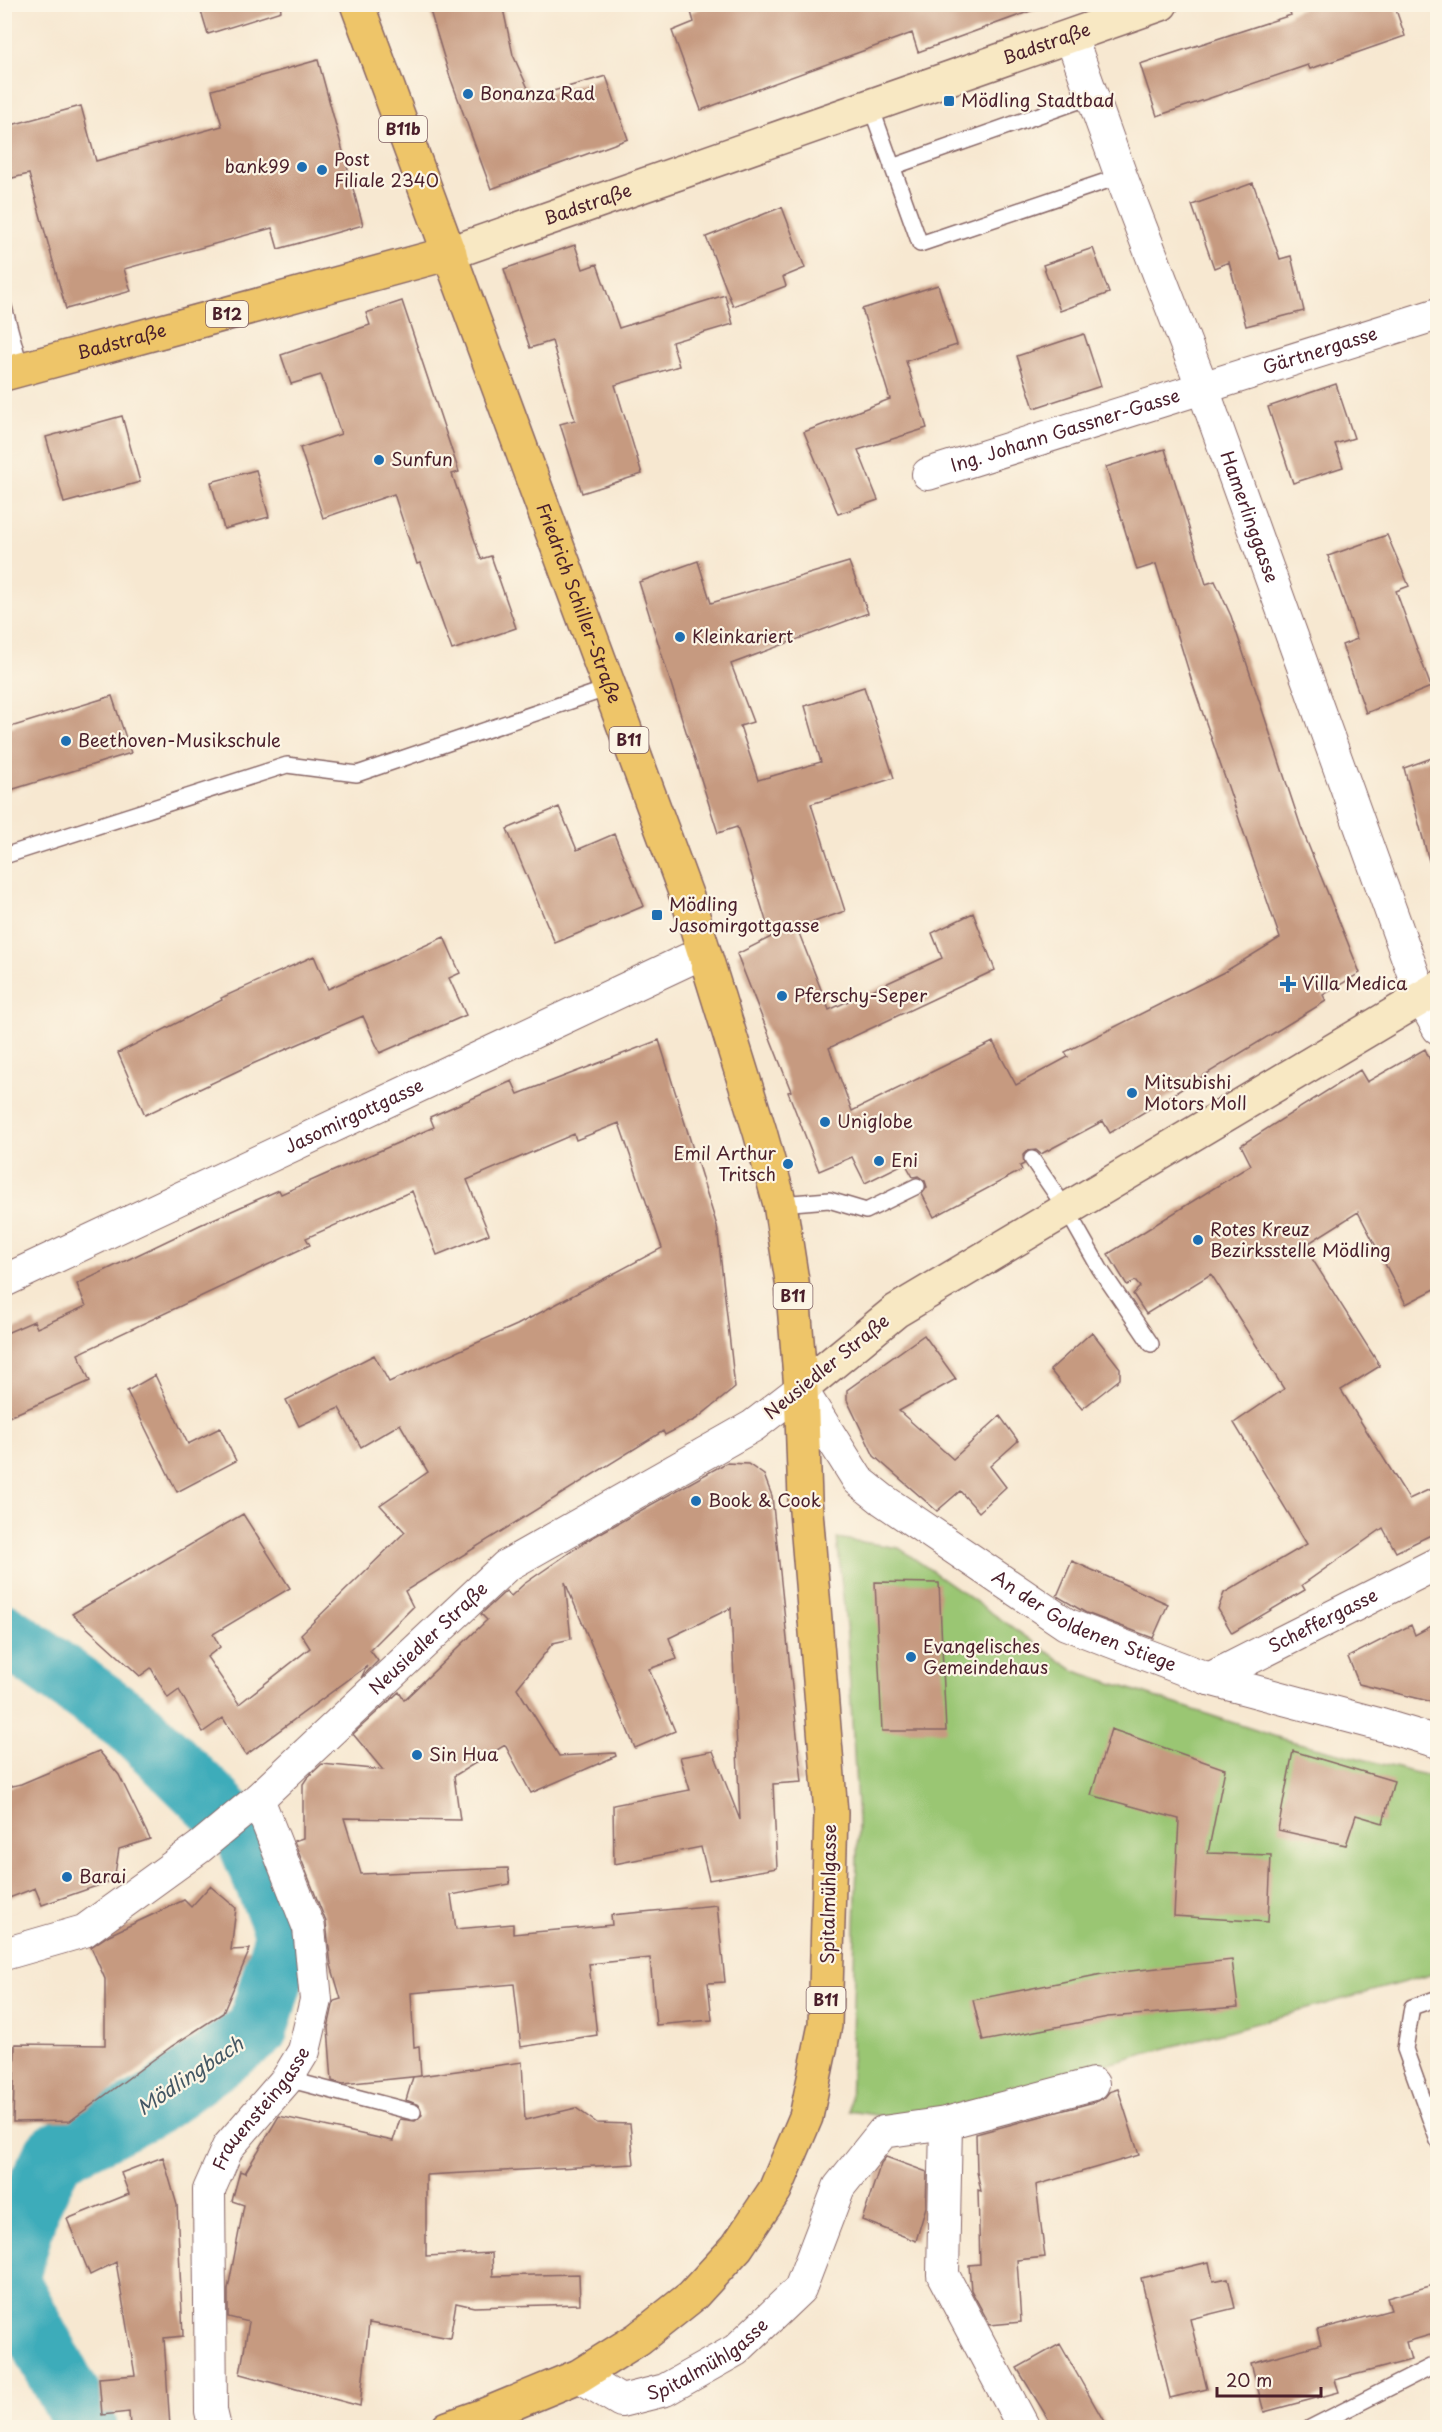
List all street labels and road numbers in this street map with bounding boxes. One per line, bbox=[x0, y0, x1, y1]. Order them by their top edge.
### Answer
street label: Badstraße bbox=[998, 15, 1094, 71]
road number: B11b bbox=[379, 116, 427, 142]
street label: Badstraße bbox=[540, 175, 635, 231]
road number: B12 bbox=[206, 301, 248, 327]
street label: Badstraße bbox=[74, 316, 169, 366]
street label: Gärtnergasse bbox=[1259, 319, 1381, 380]
street label: Ing. Johann Gassner-Gasse bbox=[947, 381, 1183, 478]
street label: Hamerlinggasse bbox=[1214, 447, 1287, 586]
street label: Friedrich Schiller-Straße bbox=[530, 499, 629, 707]
road number: B11 bbox=[610, 727, 648, 753]
street label: Jasomirgottgasse bbox=[280, 1071, 428, 1159]
road number: B11 bbox=[774, 1283, 812, 1309]
street label: Neusiedler Straße bbox=[758, 1307, 894, 1425]
street label: An der Goldenen Stiege bbox=[987, 1563, 1181, 1677]
street label: Neusiedler Straße bbox=[362, 1575, 493, 1700]
street label: Scheffergasse bbox=[1263, 1581, 1382, 1659]
street label: Spitalmühlgasse bbox=[813, 1824, 842, 1964]
road number: B11 bbox=[806, 1987, 846, 2013]
street label: Frauensteingasse bbox=[204, 2041, 316, 2174]
street label: Spitalmühlgasse bbox=[644, 2311, 773, 2406]

